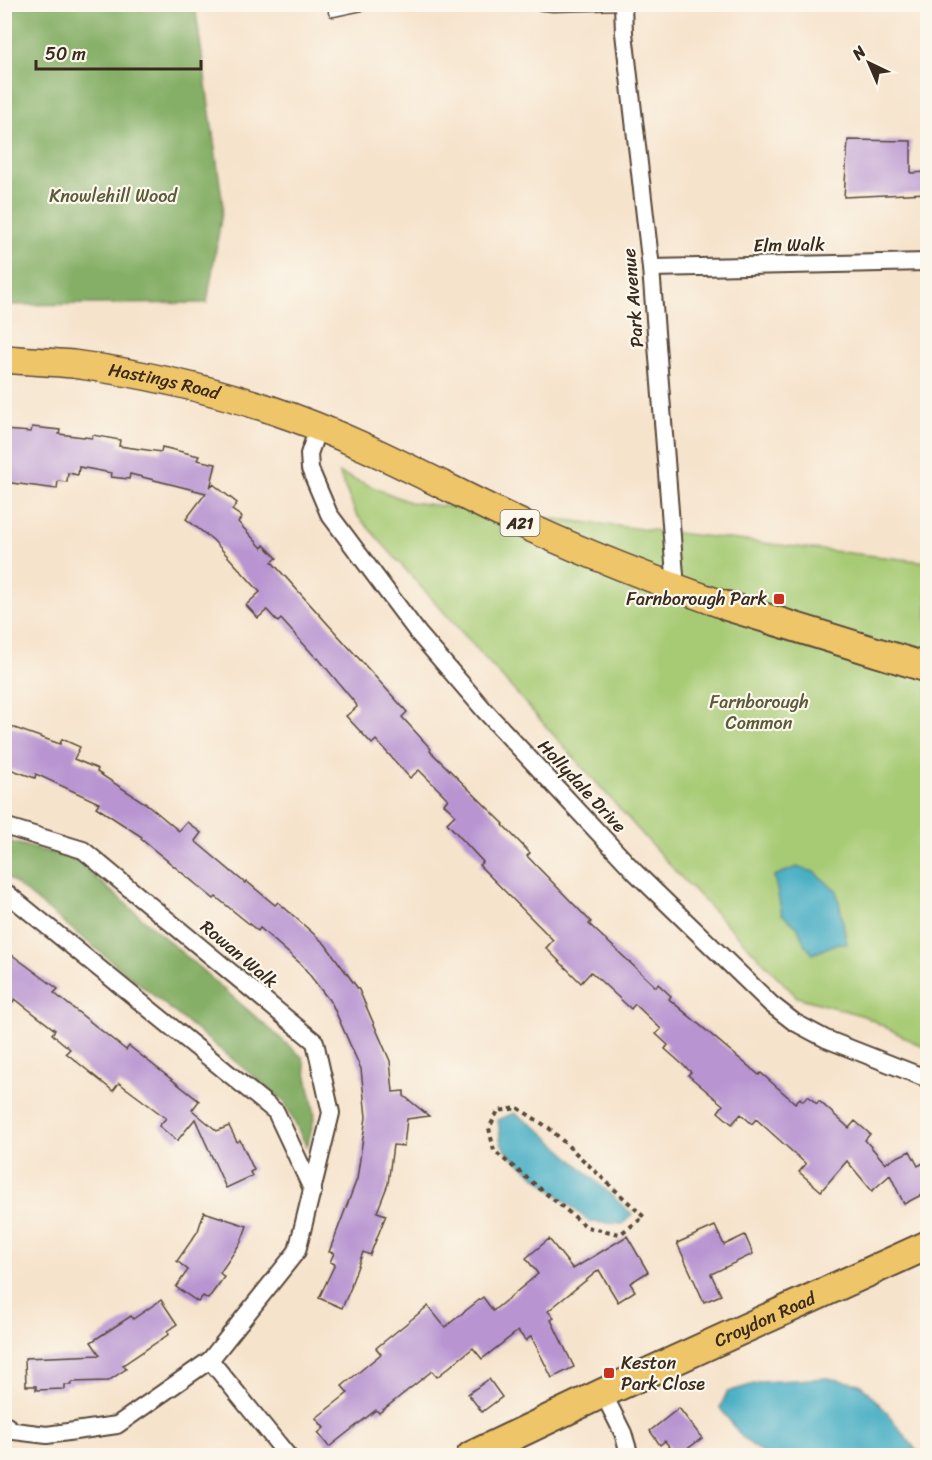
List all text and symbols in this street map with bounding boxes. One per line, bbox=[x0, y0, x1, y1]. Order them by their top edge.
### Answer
scale bar bbox=[36, 33, 201, 71]
north arrow bbox=[839, 33, 899, 93]
text: 50 m bbox=[45, 38, 86, 70]
text: N bbox=[844, 38, 874, 68]
park label: Knowlehill Wood bbox=[49, 180, 178, 212]
street label: Elm Walk bbox=[753, 228, 825, 262]
street label: Park Avenue bbox=[613, 247, 653, 349]
street label: Hastings Road bbox=[106, 354, 225, 410]
road number: A21 bbox=[500, 510, 540, 536]
place label: Farnborough Park bbox=[626, 583, 767, 615]
marker: Farnborough Park bbox=[772, 592, 786, 606]
park label: Farnborough Common bbox=[709, 686, 809, 739]
street label: Hollydale Drive bbox=[530, 732, 634, 840]
street label: Rowan Walk bbox=[193, 912, 286, 997]
street label: Croydon Road bbox=[709, 1282, 822, 1356]
place label: Keston Park Close bbox=[621, 1347, 705, 1400]
marker: Keston Park Close bbox=[602, 1366, 616, 1380]

